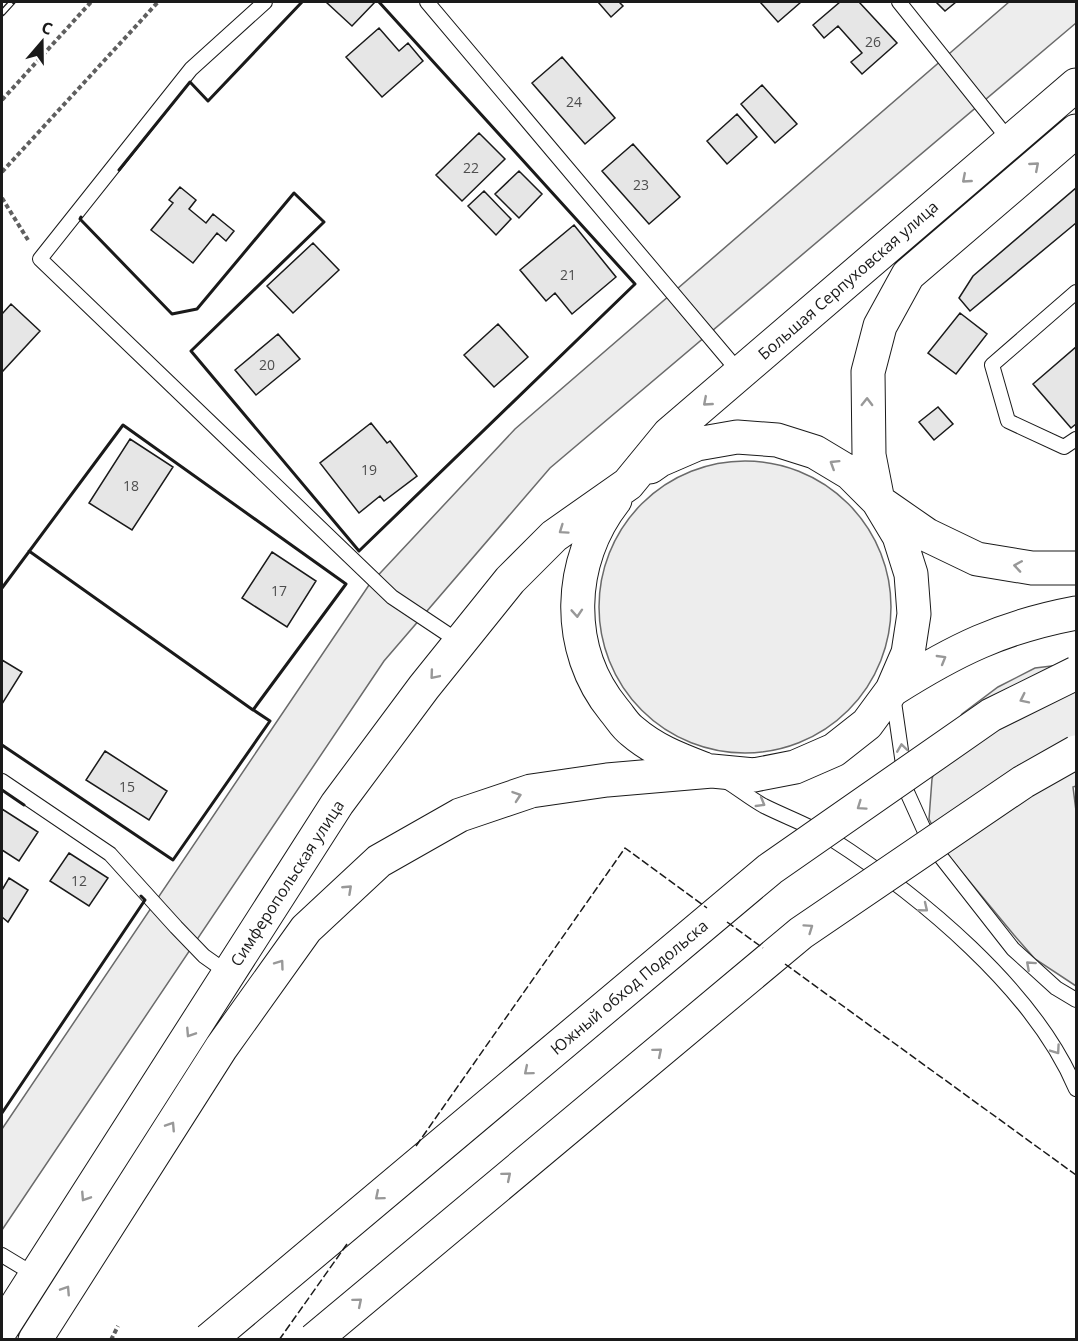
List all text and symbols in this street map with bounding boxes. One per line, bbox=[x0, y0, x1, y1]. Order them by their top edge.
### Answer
north arrow bbox=[12, 12, 72, 72]
text: С bbox=[39, 16, 56, 40]
house number: 26 bbox=[865, 32, 881, 51]
house number: 24 bbox=[566, 92, 582, 111]
house number: 22 bbox=[463, 158, 479, 177]
one-way arrow bbox=[1028, 163, 1039, 174]
one-way arrow bbox=[962, 172, 973, 183]
house number: 23 bbox=[633, 175, 649, 194]
street label: Большая Серпуховская улица bbox=[753, 196, 943, 364]
house number: 21 bbox=[560, 265, 576, 284]
house number: 20 bbox=[259, 355, 275, 374]
one-way arrow bbox=[703, 395, 714, 406]
one-way arrow bbox=[861, 397, 874, 406]
one-way arrow bbox=[830, 459, 840, 471]
house number: 19 bbox=[361, 460, 377, 479]
house number: 18 bbox=[123, 476, 139, 495]
one-way arrow bbox=[558, 523, 569, 534]
one-way arrow bbox=[1014, 560, 1024, 573]
house number: 17 bbox=[271, 581, 287, 600]
one-way arrow bbox=[571, 608, 584, 617]
one-way arrow bbox=[936, 654, 946, 666]
one-way arrow bbox=[430, 668, 441, 679]
one-way arrow bbox=[1020, 692, 1030, 703]
one-way arrow bbox=[897, 743, 909, 753]
house number: 15 bbox=[119, 777, 135, 796]
one-way arrow bbox=[511, 790, 522, 803]
street label: Симферопольская улица bbox=[225, 796, 349, 970]
one-way arrow bbox=[755, 796, 765, 807]
one-way arrow bbox=[857, 799, 868, 810]
house number: 12 bbox=[71, 871, 87, 890]
one-way arrow bbox=[342, 885, 352, 896]
one-way arrow bbox=[918, 900, 929, 911]
street label: Южный обход Подольска bbox=[546, 915, 712, 1059]
one-way arrow bbox=[802, 924, 813, 935]
one-way arrow bbox=[273, 960, 284, 971]
one-way arrow bbox=[1026, 961, 1037, 972]
one-way arrow bbox=[187, 1026, 198, 1037]
one-way arrow bbox=[1049, 1043, 1060, 1054]
one-way arrow bbox=[651, 1048, 662, 1059]
one-way arrow bbox=[524, 1064, 535, 1075]
one-way arrow bbox=[164, 1122, 175, 1133]
one-way arrow bbox=[500, 1172, 511, 1183]
one-way arrow bbox=[375, 1189, 386, 1200]
one-way arrow bbox=[81, 1190, 92, 1201]
one-way arrow bbox=[59, 1286, 71, 1296]
one-way arrow bbox=[351, 1298, 362, 1309]

